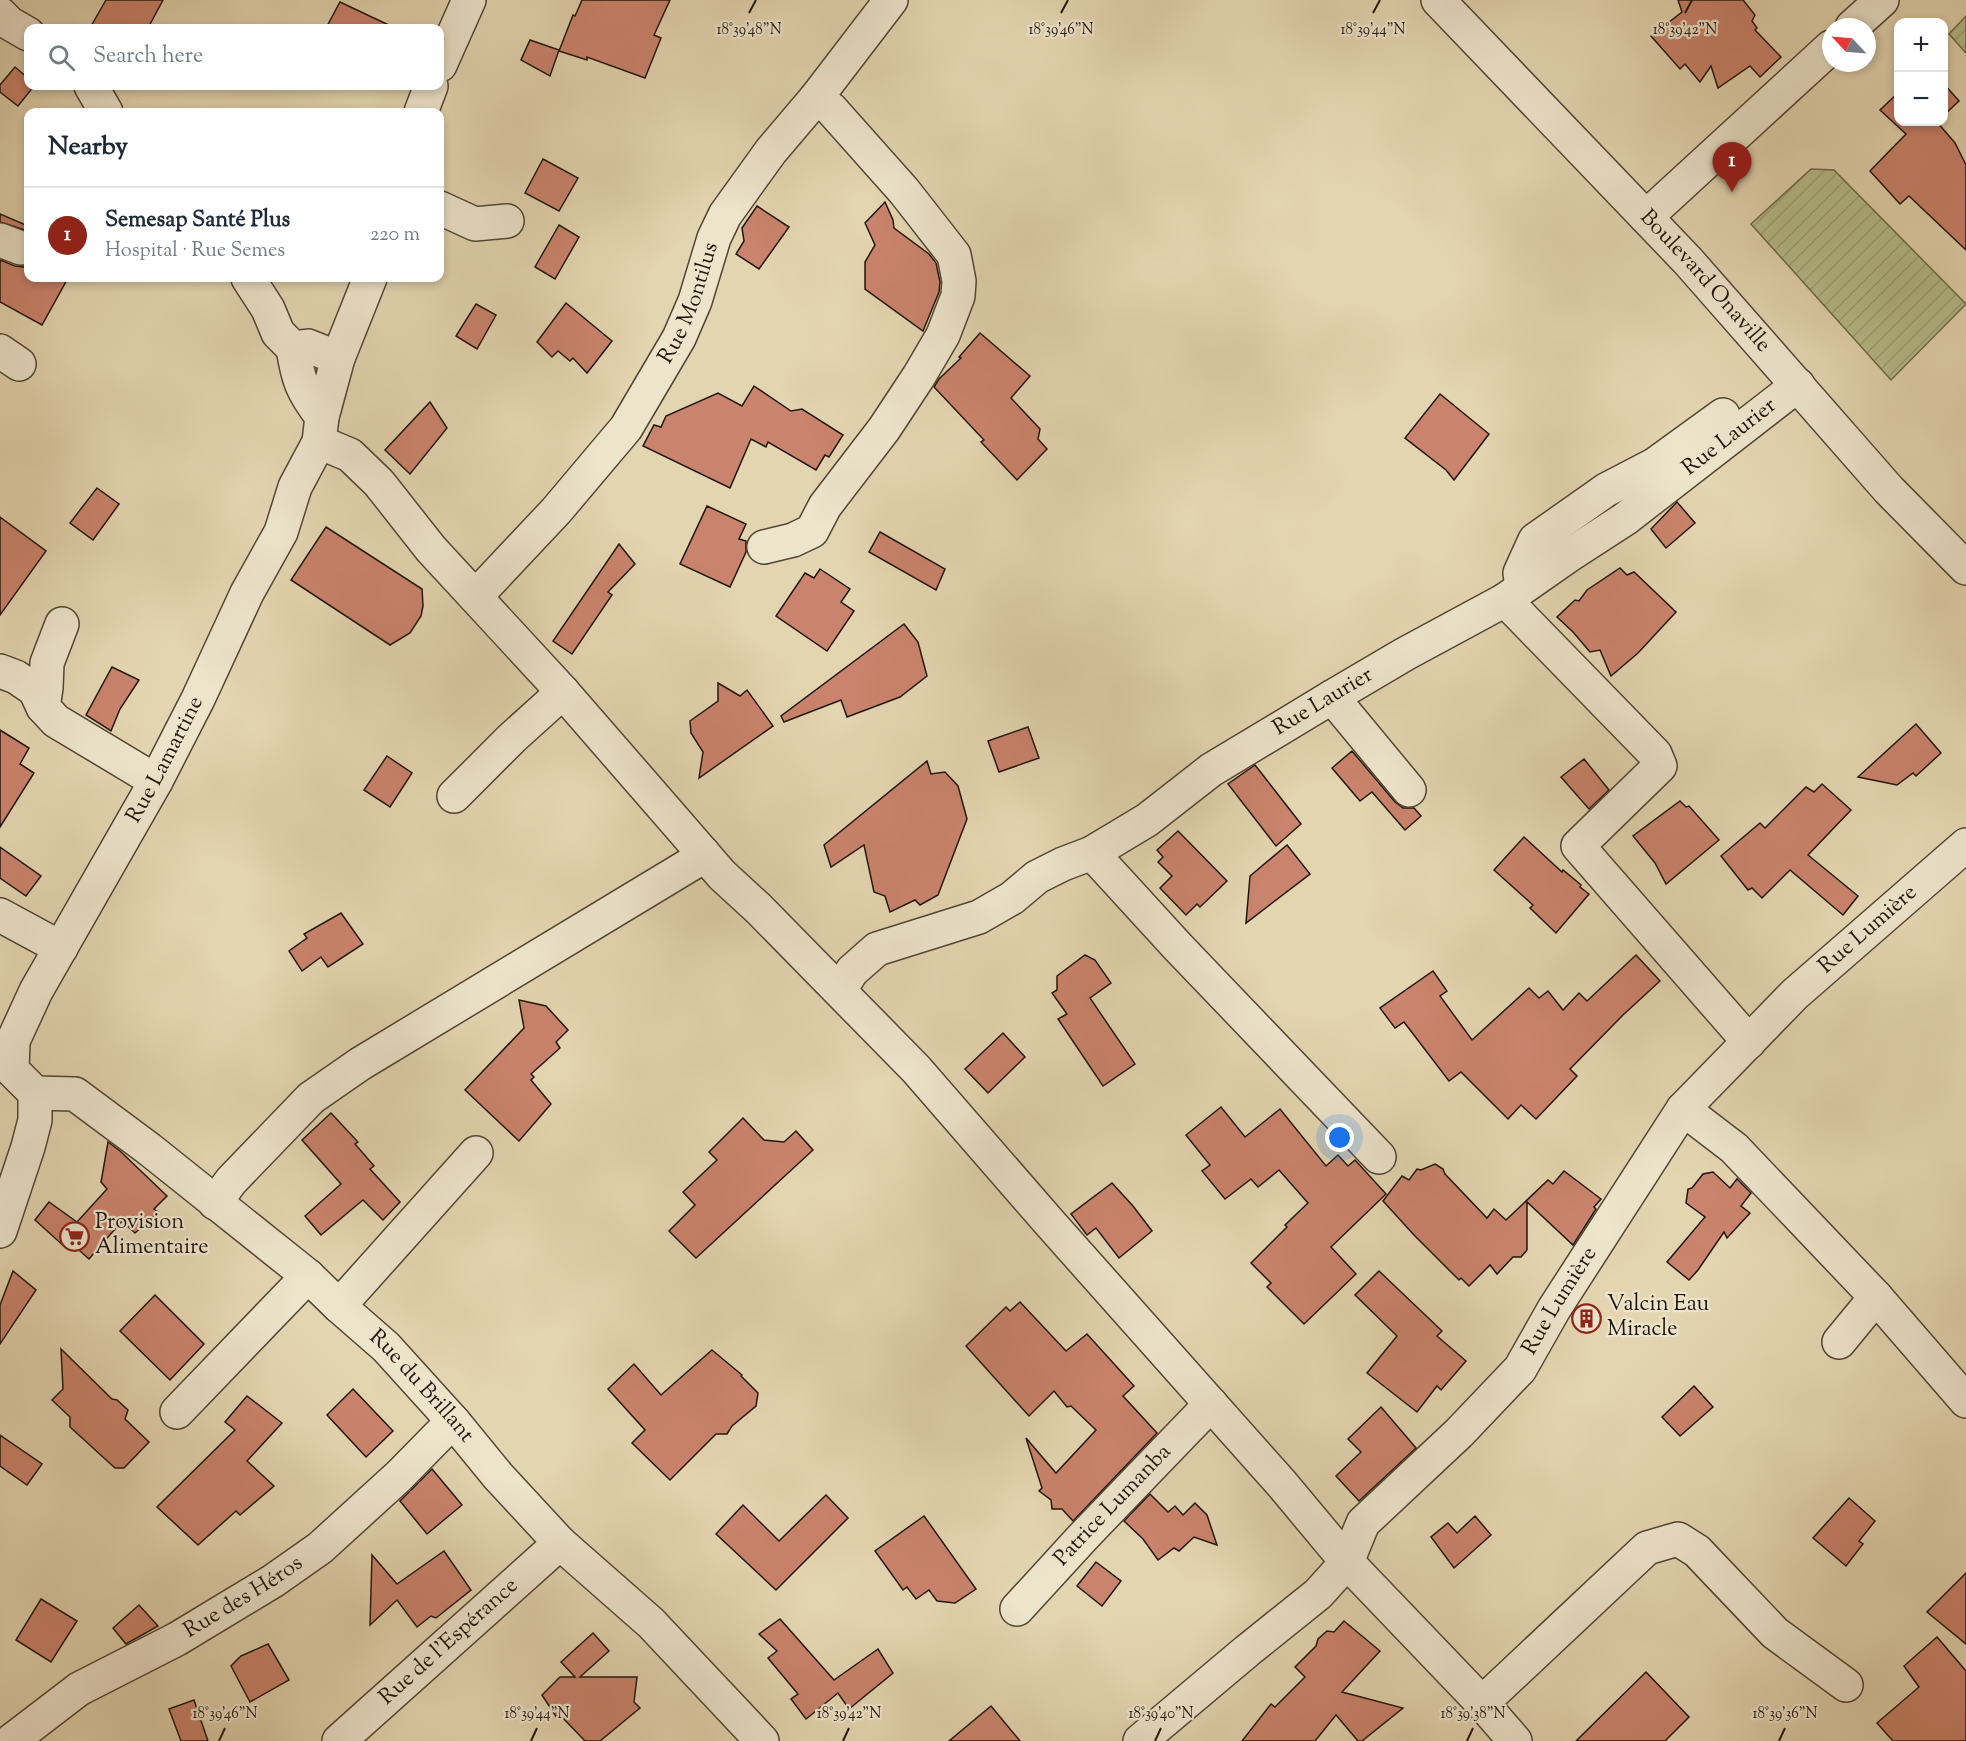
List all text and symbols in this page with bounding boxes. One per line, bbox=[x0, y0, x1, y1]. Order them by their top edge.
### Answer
north arrow bbox=[1822, 18, 1876, 72]
map controls bbox=[1894, 18, 1948, 126]
button: + bbox=[1894, 18, 1948, 72]
text: 18°39'48"N bbox=[716, 20, 782, 41]
text: 18°39'46"N bbox=[1028, 20, 1094, 41]
text: 18°39'44"N bbox=[1340, 20, 1406, 41]
text: 18°39'42"N bbox=[1653, 20, 1717, 41]
search box bbox=[24, 24, 444, 90]
icon: search bbox=[45, 41, 78, 74]
text: Search here bbox=[93, 41, 203, 73]
button: − bbox=[1894, 72, 1948, 126]
text: Nearby bbox=[48, 129, 128, 166]
pin: 1 bbox=[1712, 142, 1752, 192]
street label: Boulevard Onaville bbox=[1632, 203, 1778, 360]
text: Semesap Santé Plus bbox=[105, 205, 290, 237]
text: 1 bbox=[64, 221, 71, 250]
text: 220 m bbox=[370, 221, 420, 250]
text: Hospital · Rue Semes bbox=[105, 237, 285, 266]
street label: Rue Montilus bbox=[651, 239, 728, 370]
street label: Rue Laurier bbox=[1676, 391, 1784, 485]
street label: Rue Laurier bbox=[1267, 660, 1379, 745]
street label: Rue Lamartine bbox=[119, 691, 213, 829]
street label: Rue Lumière bbox=[1812, 878, 1925, 982]
your location bbox=[1325, 1123, 1354, 1152]
place label: Provision Alimentaire bbox=[95, 1207, 209, 1264]
supermarket icon: Provision Alimentaire bbox=[58, 1220, 90, 1252]
street label: Rue Lumière bbox=[1515, 1241, 1606, 1361]
place label: Valcin Eau Miracle bbox=[1607, 1289, 1710, 1346]
building icon: Valcin Eau Miracle bbox=[1570, 1302, 1602, 1334]
street label: Rue du Brillant bbox=[361, 1322, 481, 1451]
street label: Patrice Lumanba bbox=[1047, 1438, 1179, 1574]
street label: Rue des Héros bbox=[178, 1548, 310, 1647]
street label: Rue de l'Espérance bbox=[372, 1571, 526, 1713]
text: 18°39'46"N bbox=[192, 1704, 258, 1725]
text: 18°39'44"N bbox=[504, 1704, 570, 1725]
text: 18°39'42"N bbox=[817, 1704, 881, 1725]
text: 18°39'40"N bbox=[1128, 1704, 1194, 1725]
text: 18°39'38"N bbox=[1440, 1704, 1506, 1725]
text: 18°39'36"N bbox=[1752, 1704, 1818, 1725]

